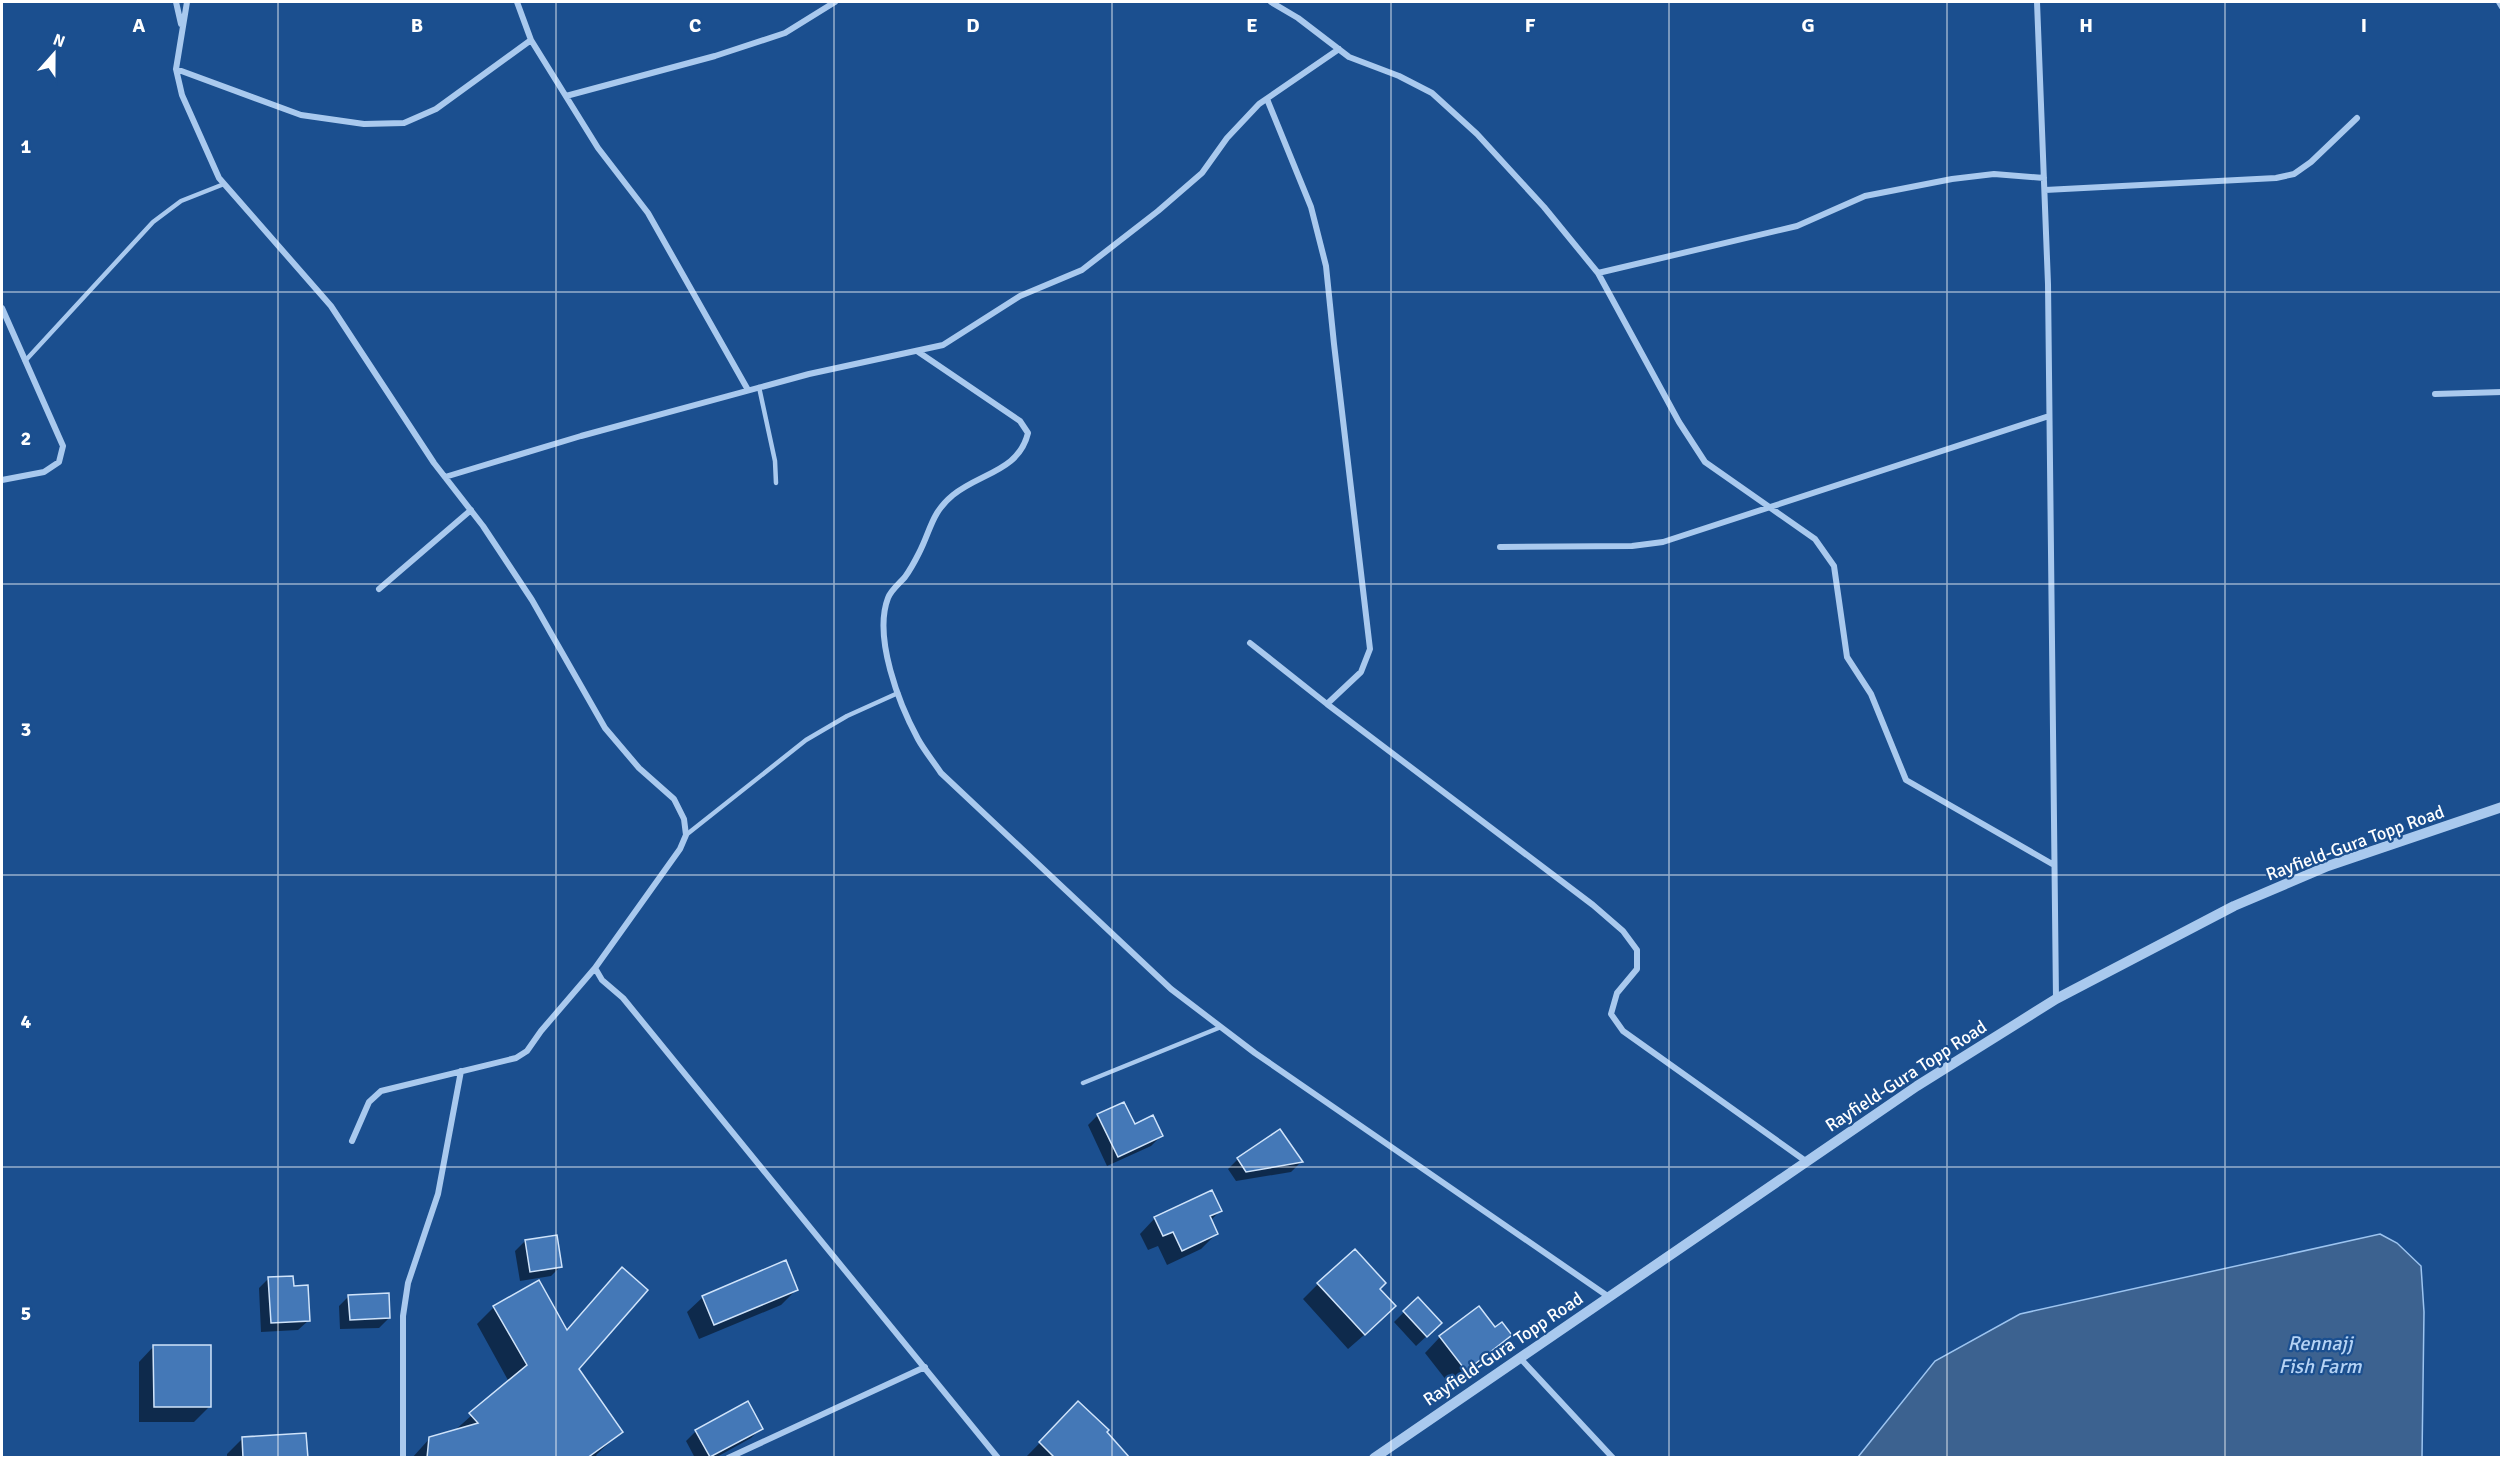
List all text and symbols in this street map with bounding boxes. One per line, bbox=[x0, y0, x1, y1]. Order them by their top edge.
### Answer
text: A bbox=[133, 13, 146, 38]
text: B bbox=[411, 13, 423, 38]
text: C bbox=[689, 13, 701, 38]
text: D bbox=[966, 13, 980, 38]
text: E bbox=[1246, 13, 1258, 38]
text: F bbox=[1525, 13, 1536, 38]
text: G bbox=[1801, 13, 1815, 38]
text: H bbox=[2079, 13, 2093, 38]
text: I bbox=[2361, 13, 2367, 38]
north arrow bbox=[24, 24, 84, 84]
text: N bbox=[50, 30, 68, 52]
text: 1 bbox=[21, 134, 32, 159]
text: 2 bbox=[21, 426, 31, 451]
text: 3 bbox=[21, 717, 31, 742]
street label: Rayfield-Gura Topp Road bbox=[2263, 801, 2447, 885]
text: 4 bbox=[21, 1009, 32, 1034]
street label: Rayfield-Gura Topp Road bbox=[1821, 1016, 1991, 1136]
street label: Rayfield-Gura Topp Road bbox=[1419, 1287, 1587, 1411]
text: 5 bbox=[21, 1301, 31, 1326]
water label: Rennajj Fish Farm bbox=[2278, 1331, 2363, 1379]

